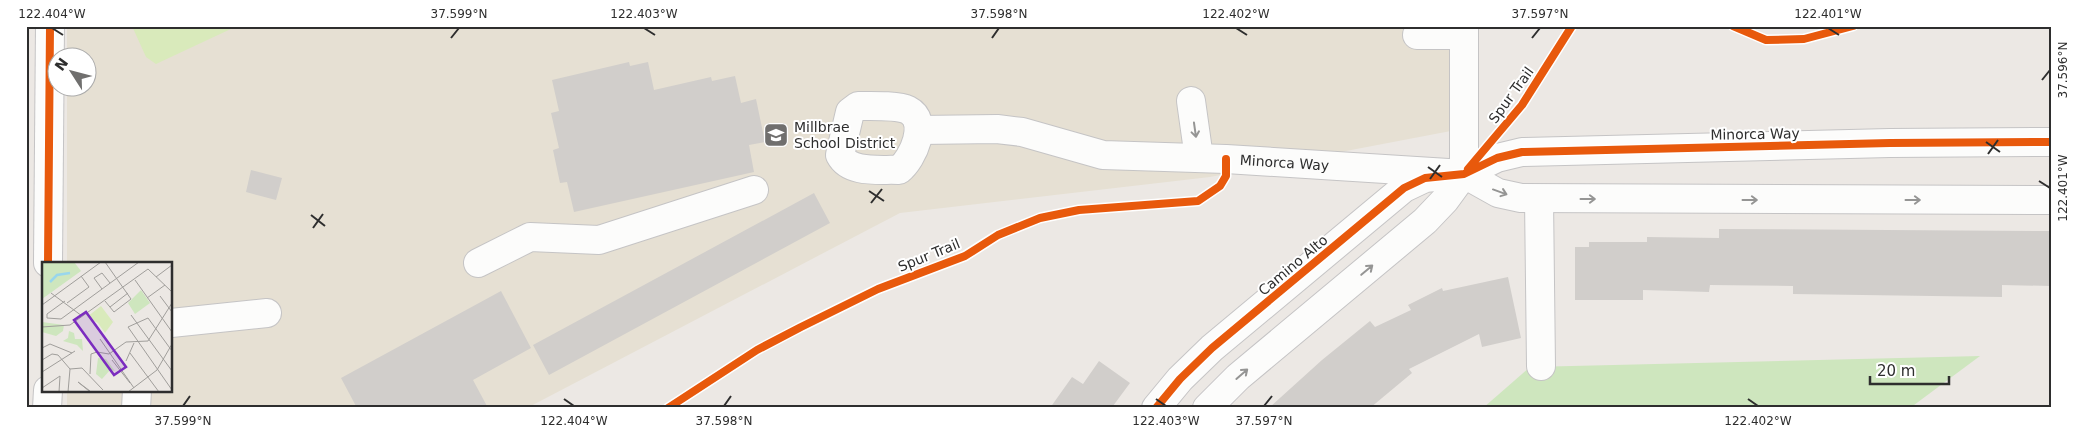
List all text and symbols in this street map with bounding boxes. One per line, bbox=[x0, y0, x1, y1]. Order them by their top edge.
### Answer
text: 122.404°W bbox=[18, 7, 86, 21]
text: 37.599°N bbox=[431, 7, 487, 21]
text: 122.403°W bbox=[610, 7, 678, 21]
text: 37.598°N bbox=[971, 7, 1027, 21]
text: 122.402°W bbox=[1202, 7, 1270, 21]
text: 37.597°N bbox=[1512, 7, 1568, 21]
text: 122.401°W bbox=[1794, 7, 1862, 21]
text: 37.596°N bbox=[2056, 42, 2070, 98]
north arrow bbox=[48, 48, 98, 98]
text: N bbox=[52, 55, 71, 74]
street label: Spur Trail bbox=[1485, 64, 1537, 126]
place label: Millbrae School District bbox=[794, 119, 896, 151]
one-way arrow bbox=[1190, 121, 1200, 137]
school or university icon: Millbrae School District bbox=[763, 122, 789, 148]
street label: Minorca Way bbox=[1710, 125, 1800, 143]
street label: Minorca Way bbox=[1239, 152, 1330, 173]
text: 122.401°W bbox=[2056, 154, 2070, 222]
one-way arrow bbox=[1492, 188, 1507, 197]
one-way arrow bbox=[1580, 194, 1596, 204]
one-way arrow bbox=[1742, 195, 1758, 204]
one-way arrow bbox=[1904, 195, 1921, 205]
street label: Camino Alto bbox=[1255, 231, 1331, 299]
street label: Spur Trail bbox=[896, 235, 962, 275]
inset map bbox=[42, 262, 172, 392]
one-way arrow bbox=[1360, 264, 1373, 275]
scale bar bbox=[1870, 354, 1948, 386]
text: 20 m bbox=[1877, 362, 1915, 380]
one-way arrow bbox=[1235, 369, 1248, 380]
text: 37.599°N bbox=[155, 414, 211, 428]
text: 122.404°W bbox=[540, 414, 608, 428]
text: 37.598°N bbox=[696, 414, 752, 428]
text: 122.403°W bbox=[1132, 414, 1200, 428]
text: 37.597°N bbox=[1236, 414, 1292, 428]
text: 122.402°W bbox=[1724, 414, 1792, 428]

